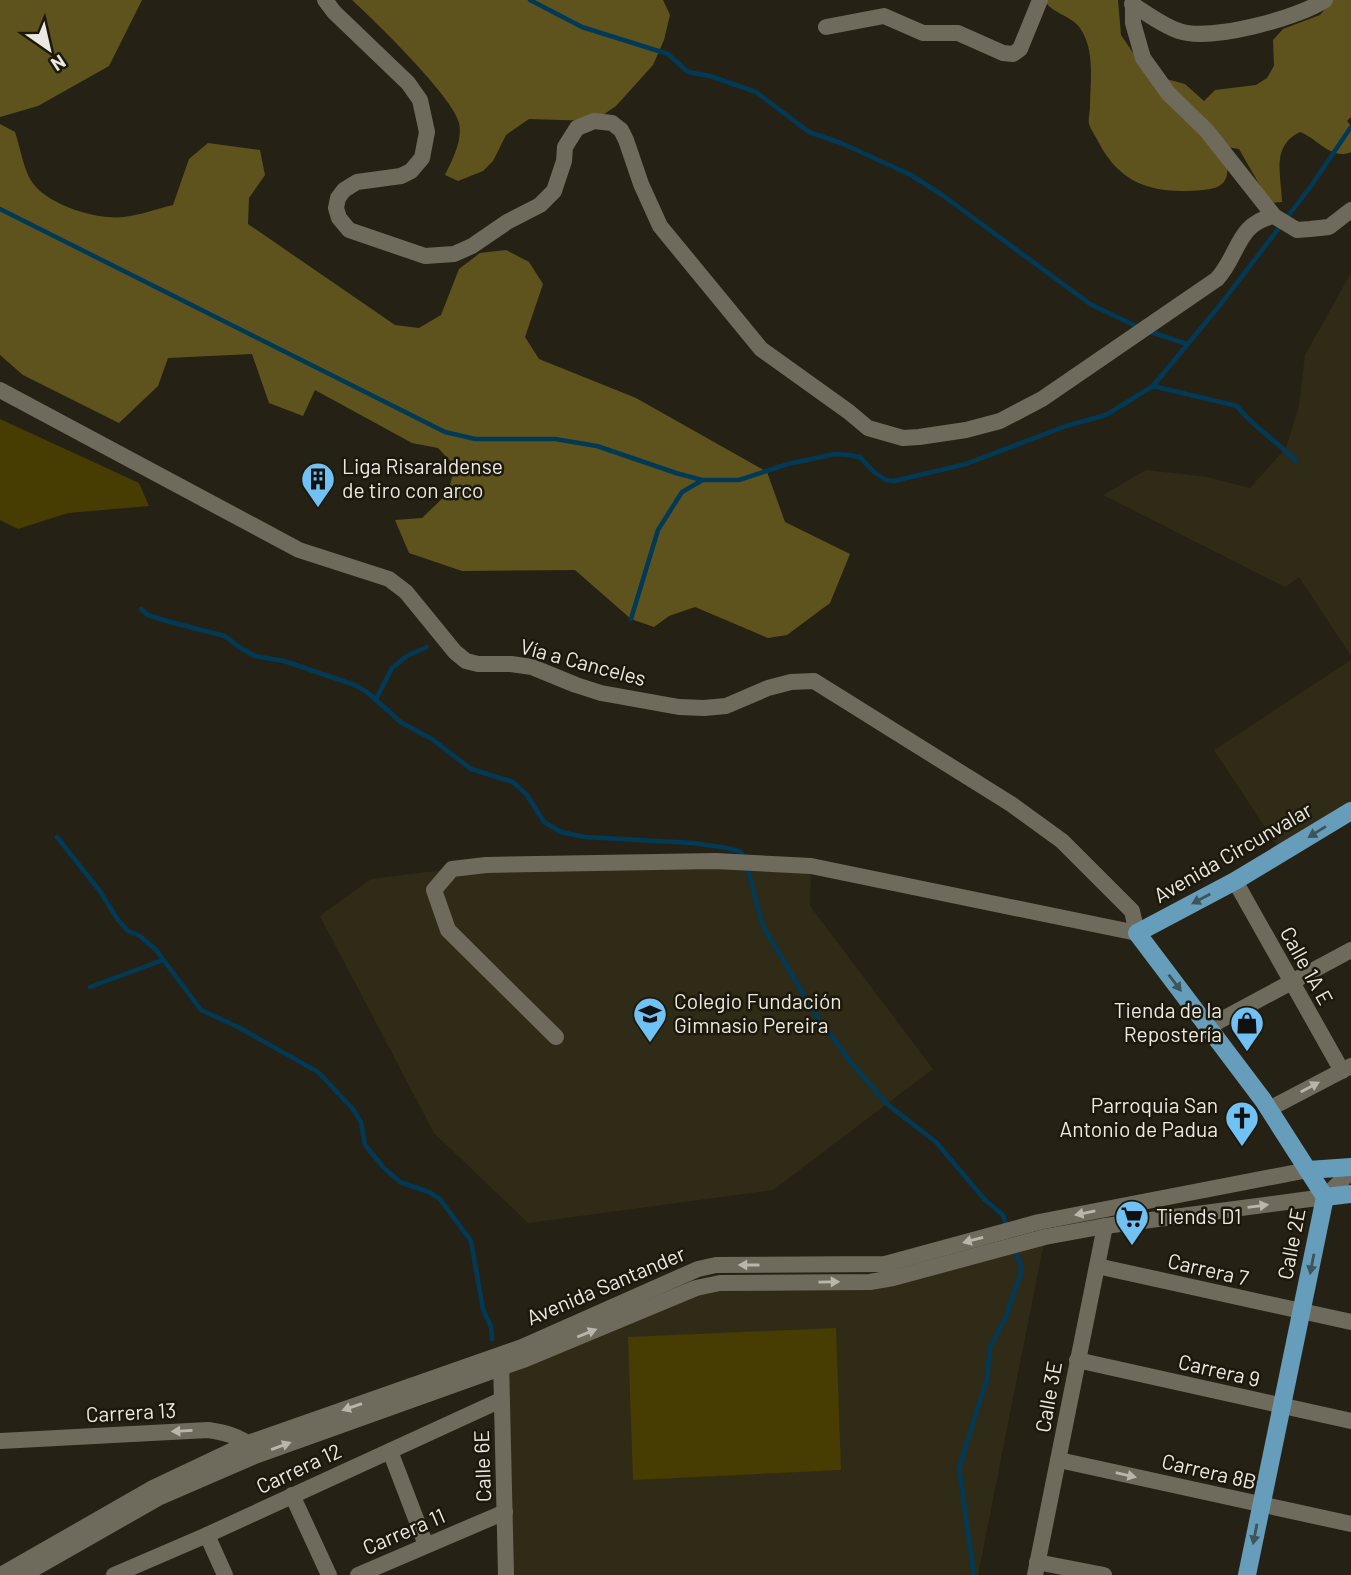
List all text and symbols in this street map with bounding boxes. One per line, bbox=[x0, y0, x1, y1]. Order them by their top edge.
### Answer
north arrow bbox=[14, 14, 84, 84]
text: N bbox=[47, 50, 70, 77]
place label: Liga Risaraldense de tiro con arco bbox=[342, 453, 503, 502]
building icon: Liga Risaraldense de tiro con arco bbox=[299, 460, 337, 509]
street label: Vía a Canceles bbox=[518, 633, 649, 690]
street label: Avenida Circunvalar bbox=[1149, 796, 1316, 907]
one-way arrow bbox=[1307, 826, 1326, 839]
one-way arrow bbox=[1192, 893, 1211, 905]
street label: Calle 1A E bbox=[1276, 922, 1339, 1009]
one-way arrow bbox=[1168, 974, 1182, 992]
place label: Colegio Fundación Gimnasio Pereira bbox=[674, 988, 842, 1037]
school or university icon: Colegio Fundación Gimnasio Pereira bbox=[631, 995, 669, 1044]
place label: Tienda de la Repostería bbox=[1114, 997, 1222, 1046]
shop icon: Tienda de la Repostería bbox=[1228, 1004, 1266, 1053]
one-way arrow bbox=[1300, 1081, 1320, 1093]
place label: Parroquia San Antonio de Padua bbox=[1059, 1092, 1218, 1141]
church icon: Parroquia San Antonio de Padua bbox=[1223, 1099, 1261, 1148]
supermarket icon: Tiends D1 bbox=[1113, 1198, 1151, 1247]
one-way arrow bbox=[1247, 1200, 1269, 1211]
place label: Tiends D1 bbox=[1156, 1203, 1241, 1228]
street label: Calle 2E bbox=[1271, 1206, 1310, 1282]
one-way arrow bbox=[1074, 1208, 1096, 1219]
one-way arrow bbox=[962, 1235, 984, 1246]
street label: Avenida Santander bbox=[522, 1240, 689, 1329]
street label: Carrera 7 bbox=[1165, 1247, 1251, 1290]
one-way arrow bbox=[1306, 1253, 1317, 1275]
one-way arrow bbox=[738, 1259, 760, 1271]
one-way arrow bbox=[819, 1276, 841, 1288]
one-way arrow bbox=[576, 1328, 597, 1339]
street label: Carrera 9 bbox=[1176, 1348, 1263, 1391]
street label: Calle 3E bbox=[1029, 1359, 1066, 1434]
street label: Carrera 13 bbox=[85, 1397, 177, 1426]
one-way arrow bbox=[342, 1402, 363, 1413]
one-way arrow bbox=[171, 1426, 193, 1437]
street label: Calle 6E bbox=[468, 1430, 495, 1502]
street label: Carrera 12 bbox=[252, 1437, 345, 1498]
one-way arrow bbox=[271, 1440, 292, 1451]
street label: Carrera 8B bbox=[1160, 1448, 1259, 1494]
one-way arrow bbox=[1115, 1469, 1137, 1480]
street label: Carrera 11 bbox=[358, 1502, 448, 1559]
one-way arrow bbox=[1249, 1523, 1260, 1545]

